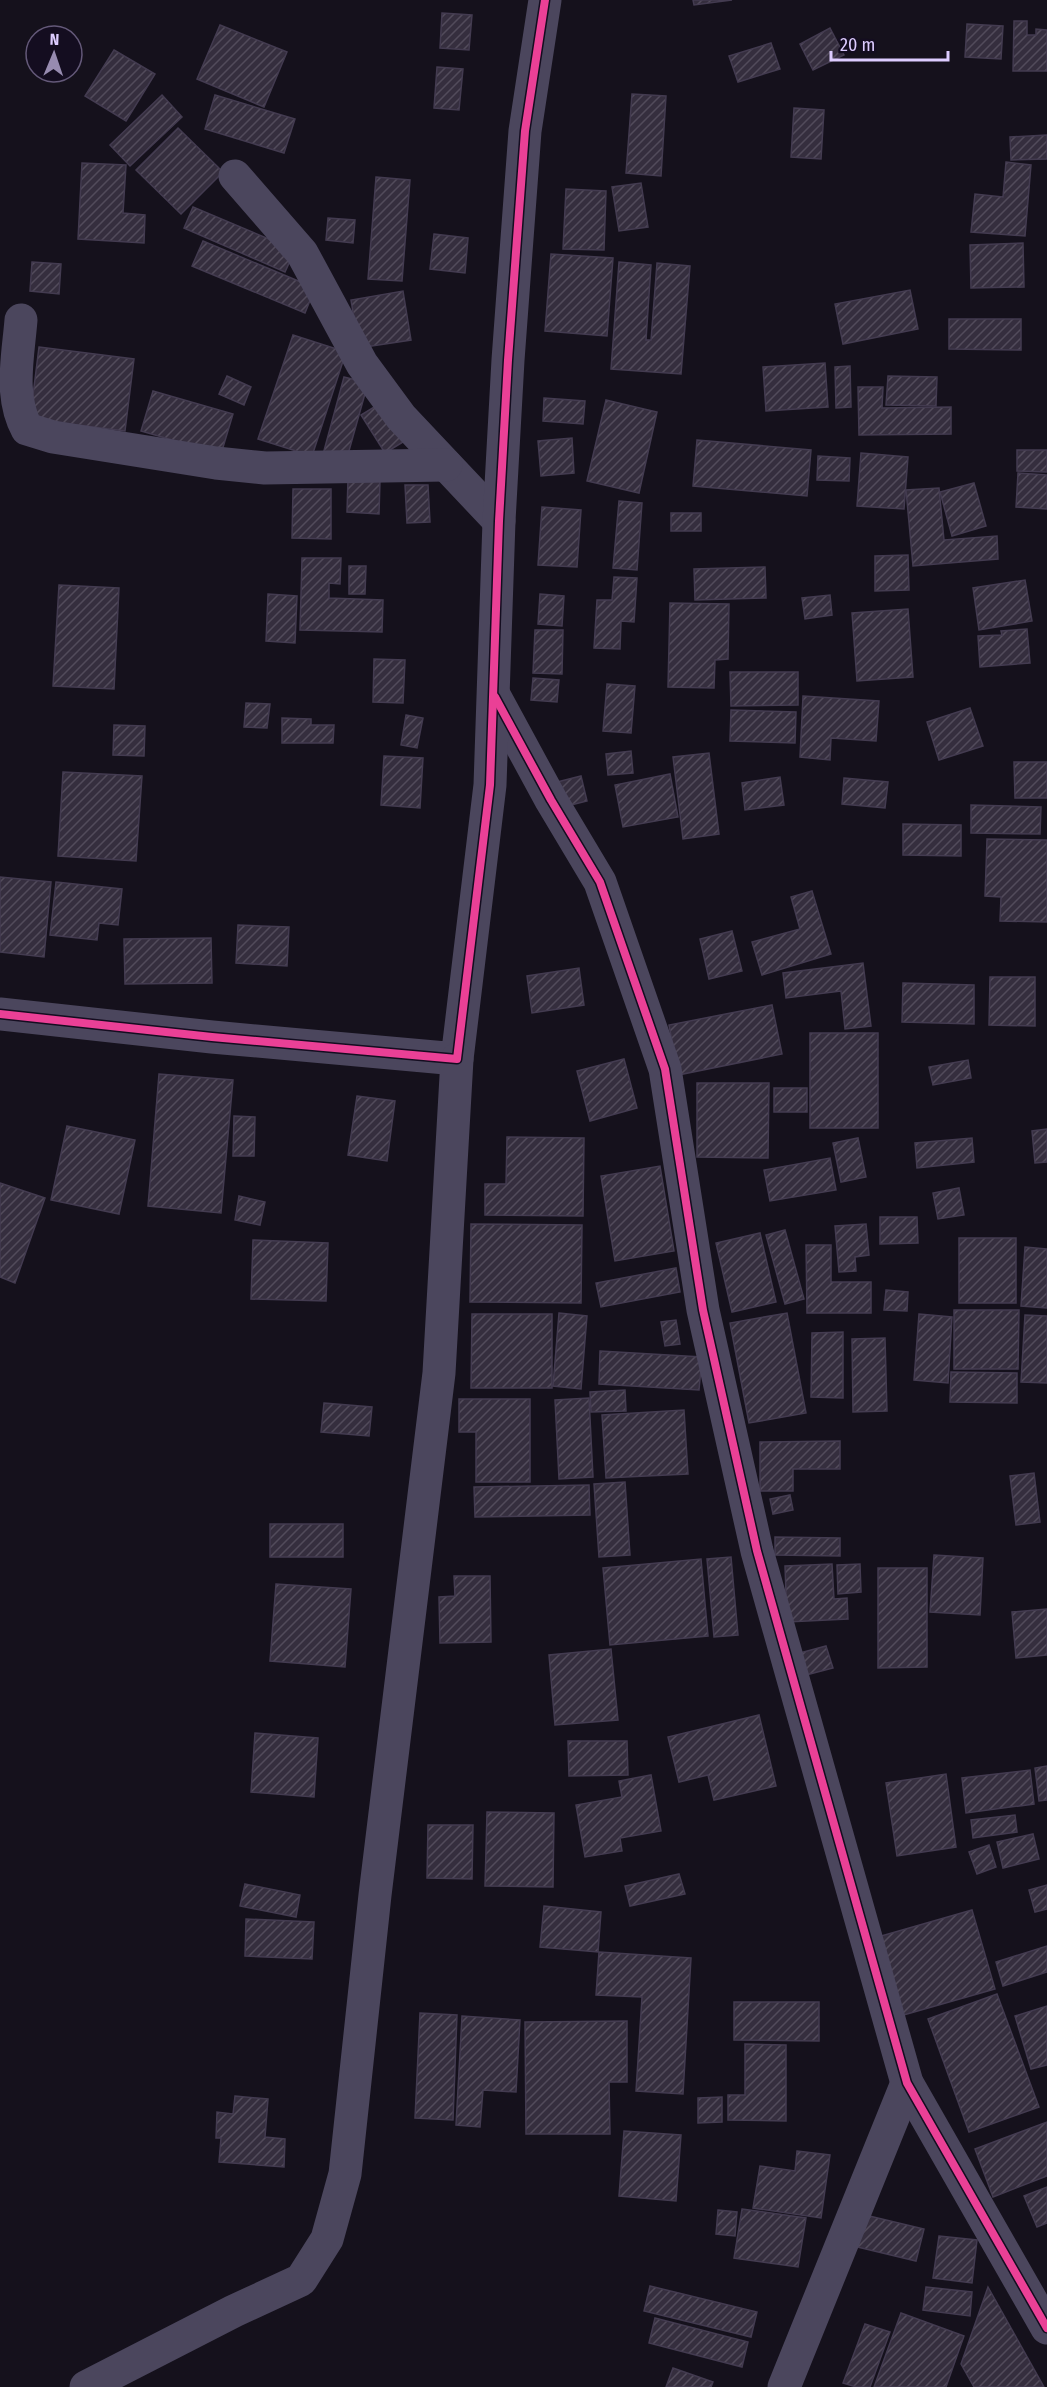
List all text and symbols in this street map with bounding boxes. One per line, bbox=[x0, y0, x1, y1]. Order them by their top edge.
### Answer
north arrow bbox=[24, 24, 84, 84]
scale bar bbox=[831, 24, 948, 62]
text: N bbox=[49, 30, 60, 49]
text: 20 m bbox=[840, 34, 875, 56]

